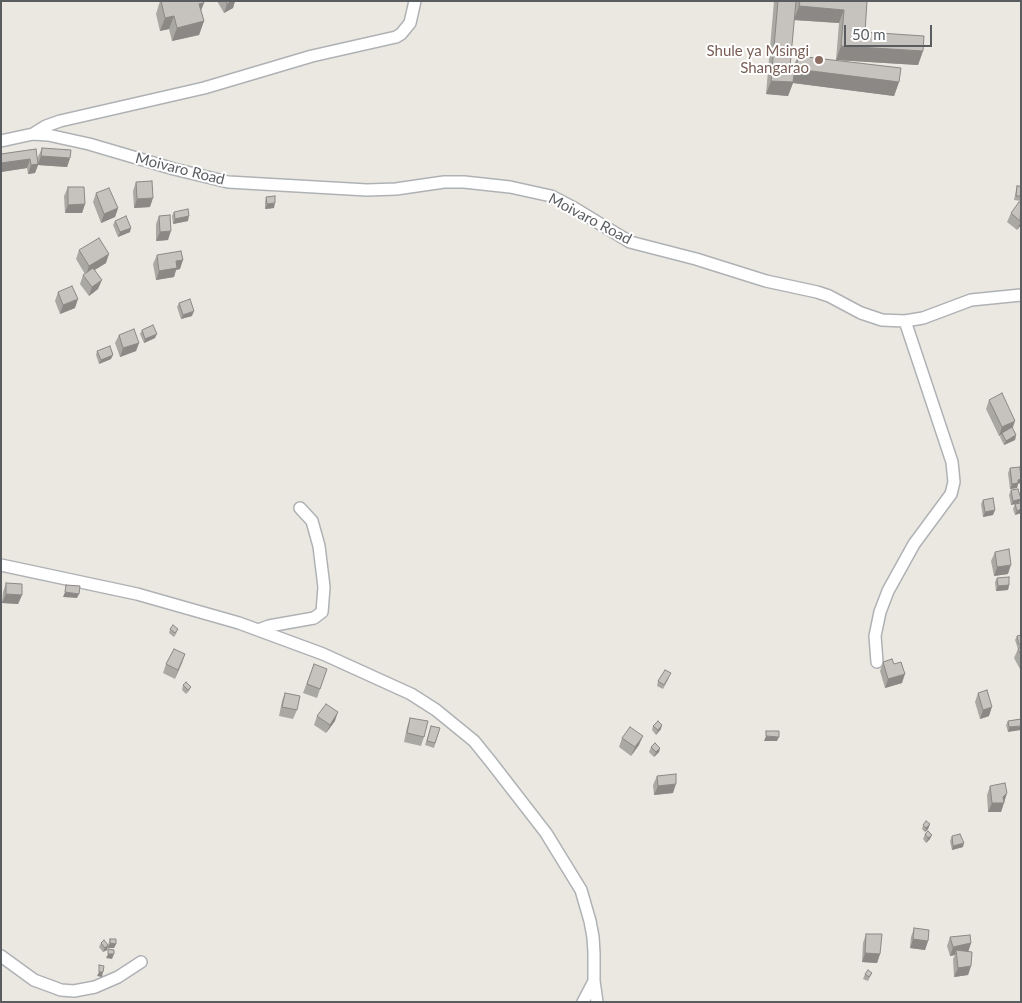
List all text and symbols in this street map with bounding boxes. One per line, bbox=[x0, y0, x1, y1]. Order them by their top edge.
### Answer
scale bar bbox=[847, 15, 934, 47]
text: 50 m bbox=[852, 25, 886, 43]
place label: Shule ya Msingi Shangarao bbox=[707, 42, 809, 77]
marker: Shule ya Msingi Shangarao bbox=[813, 54, 825, 66]
street label: Moivaro Road bbox=[133, 149, 227, 189]
street label: Moivaro Road bbox=[545, 190, 635, 248]

